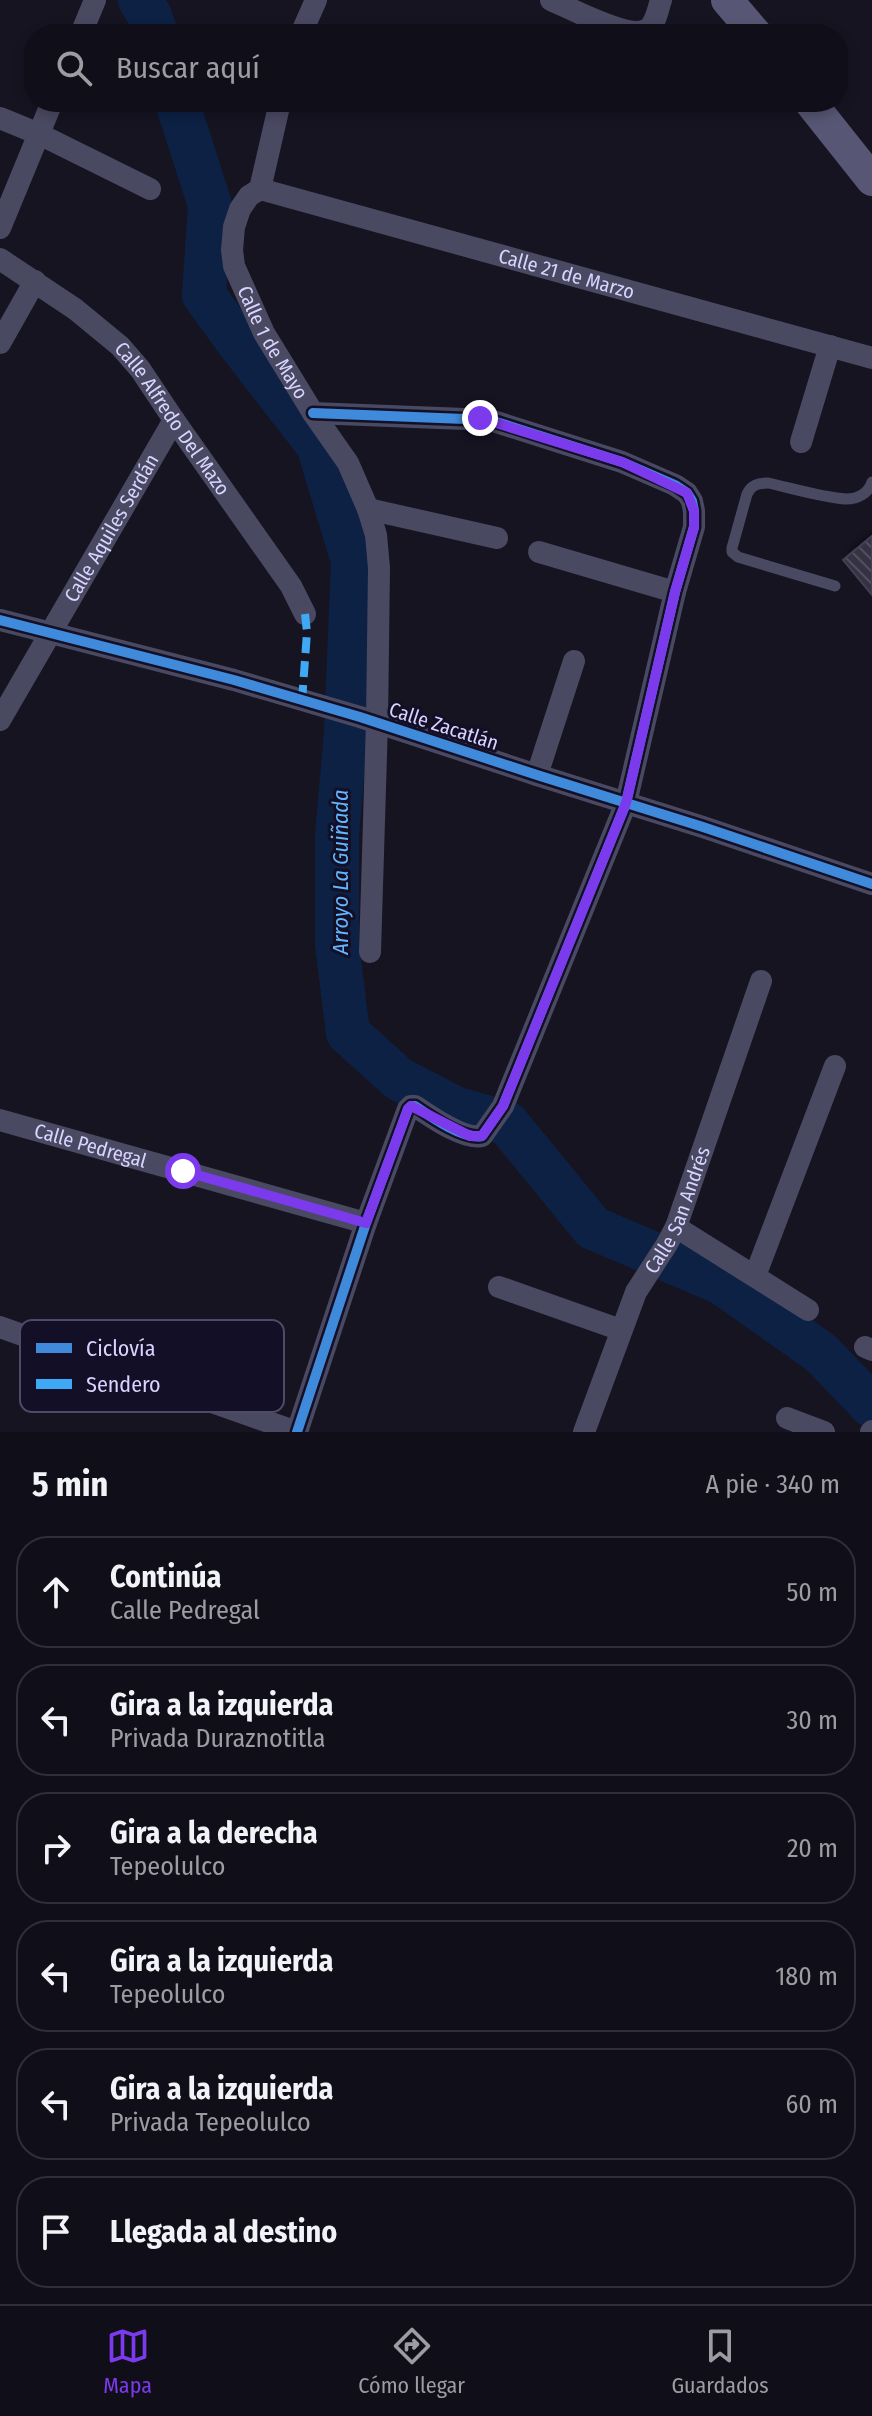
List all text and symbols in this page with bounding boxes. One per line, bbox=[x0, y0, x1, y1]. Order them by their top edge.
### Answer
search box bbox=[24, 24, 848, 112]
icon: search bbox=[52, 46, 96, 90]
text: Buscar aquí bbox=[116, 50, 260, 86]
street label: Calle 21 de Marzo bbox=[496, 243, 637, 304]
street label: Calle 1 de Mayo bbox=[232, 282, 313, 403]
street label: Calle Alfredo Del Mazo bbox=[110, 337, 235, 500]
route end bbox=[462, 400, 498, 436]
street label: Calle Aquiles Serdán bbox=[59, 450, 164, 606]
street label: Calle Zacatlán bbox=[386, 697, 502, 755]
water label: Arroyo La Guiñada bbox=[327, 790, 354, 955]
street label: Calle Pedregal bbox=[32, 1118, 149, 1173]
street label: Calle San Andrés bbox=[639, 1143, 715, 1278]
route start bbox=[165, 1153, 201, 1189]
legend bbox=[20, 1320, 284, 1412]
text: Ciclovía bbox=[86, 1335, 155, 1362]
text: Sendero bbox=[86, 1371, 161, 1398]
text: 5 min bbox=[32, 1464, 108, 1505]
text: A pie · 340 m bbox=[705, 1469, 840, 1500]
text: Continúa bbox=[110, 1559, 221, 1595]
icon: ahead bbox=[34, 1570, 78, 1614]
text: 50 m bbox=[786, 1577, 838, 1608]
text: Calle Pedregal bbox=[110, 1595, 260, 1626]
text: Gira a la izquierda bbox=[110, 1687, 333, 1723]
icon: left bbox=[34, 1698, 78, 1742]
text: 30 m bbox=[787, 1705, 838, 1736]
text: Privada Duraznotitla bbox=[110, 1723, 326, 1754]
text: Gira a la derecha bbox=[110, 1815, 318, 1851]
icon: right bbox=[34, 1826, 78, 1870]
text: 20 m bbox=[787, 1833, 838, 1864]
text: Tepeolulco bbox=[110, 1851, 225, 1882]
text: Gira a la izquierda bbox=[110, 1943, 333, 1979]
icon: left bbox=[34, 1954, 78, 1998]
text: 180 m bbox=[775, 1961, 838, 1992]
text: Tepeolulco bbox=[110, 1979, 225, 2010]
text: Gira a la izquierda bbox=[110, 2071, 333, 2107]
icon: left bbox=[34, 2082, 78, 2126]
text: 60 m bbox=[785, 2089, 838, 2120]
text: Privada Tepeolulco bbox=[110, 2107, 311, 2138]
icon: arrive bbox=[34, 2210, 78, 2254]
text: Llegada al destino bbox=[110, 2214, 337, 2250]
tab: Mapa bbox=[103, 2324, 152, 2399]
tab: Cómo llegar bbox=[358, 2324, 465, 2399]
tab: Guardados bbox=[671, 2324, 769, 2399]

